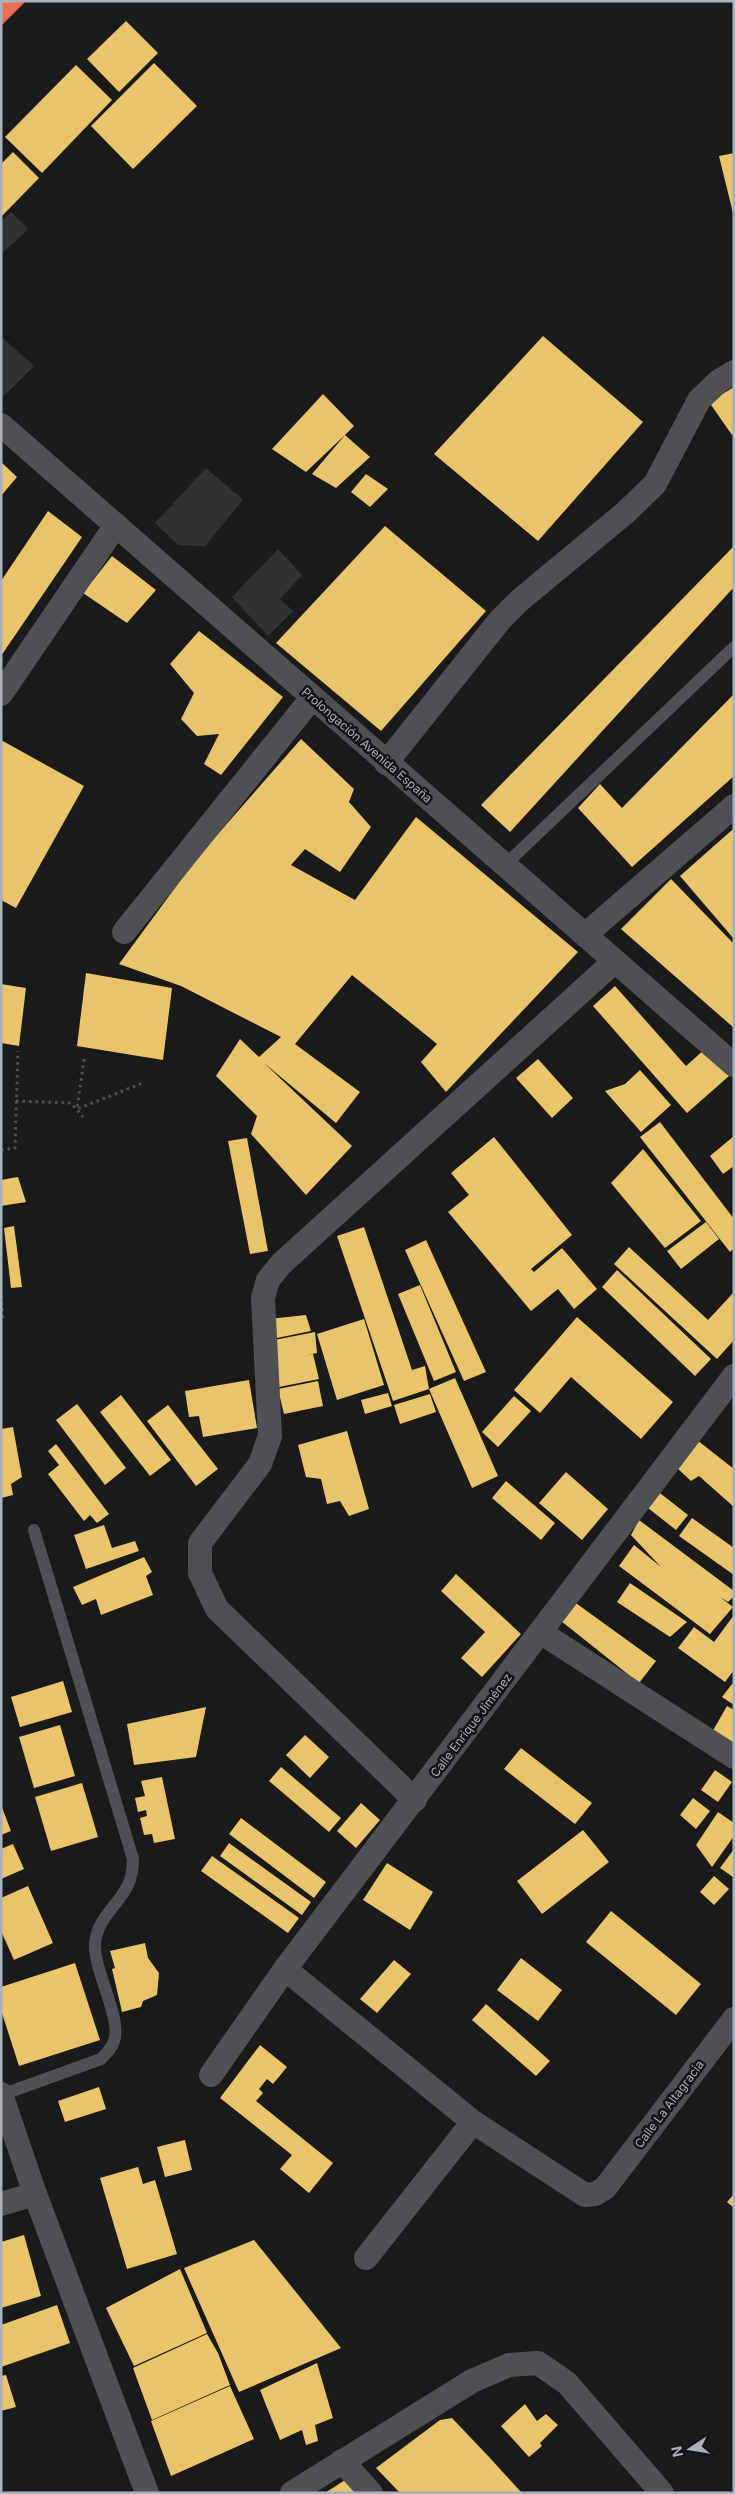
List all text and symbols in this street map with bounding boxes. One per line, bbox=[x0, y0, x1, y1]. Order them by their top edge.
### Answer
street label: Prolongación Avenida España bbox=[299, 684, 435, 806]
street label: Calle Enrique Jiménez bbox=[427, 1670, 515, 1780]
street label: Calle La Altagracia bbox=[631, 2057, 707, 2151]
north arrow bbox=[665, 2424, 715, 2474]
text: N bbox=[667, 2445, 686, 2459]

